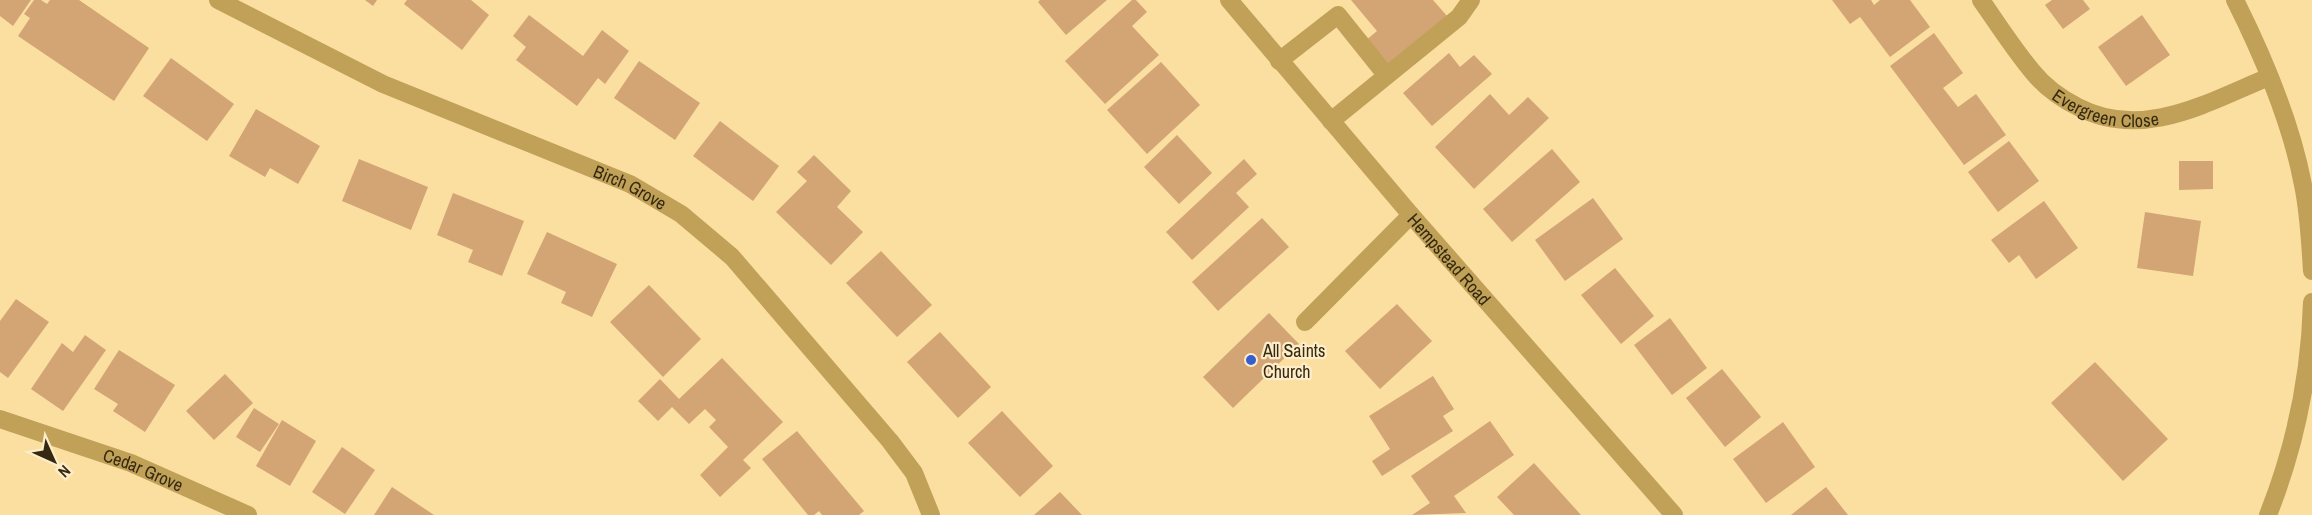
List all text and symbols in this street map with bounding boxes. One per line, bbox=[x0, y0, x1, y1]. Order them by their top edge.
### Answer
street label: Evergreen Close bbox=[2048, 83, 2160, 133]
street label: Birch Grove bbox=[590, 158, 672, 215]
street label: Hempstead Road bbox=[1402, 207, 1497, 310]
place label: All Saints Church bbox=[1262, 338, 1325, 384]
marker: All Saints Church bbox=[1244, 353, 1258, 367]
north arrow bbox=[24, 431, 84, 491]
street label: Cedar Grove bbox=[100, 442, 187, 497]
text: N bbox=[53, 460, 76, 483]

